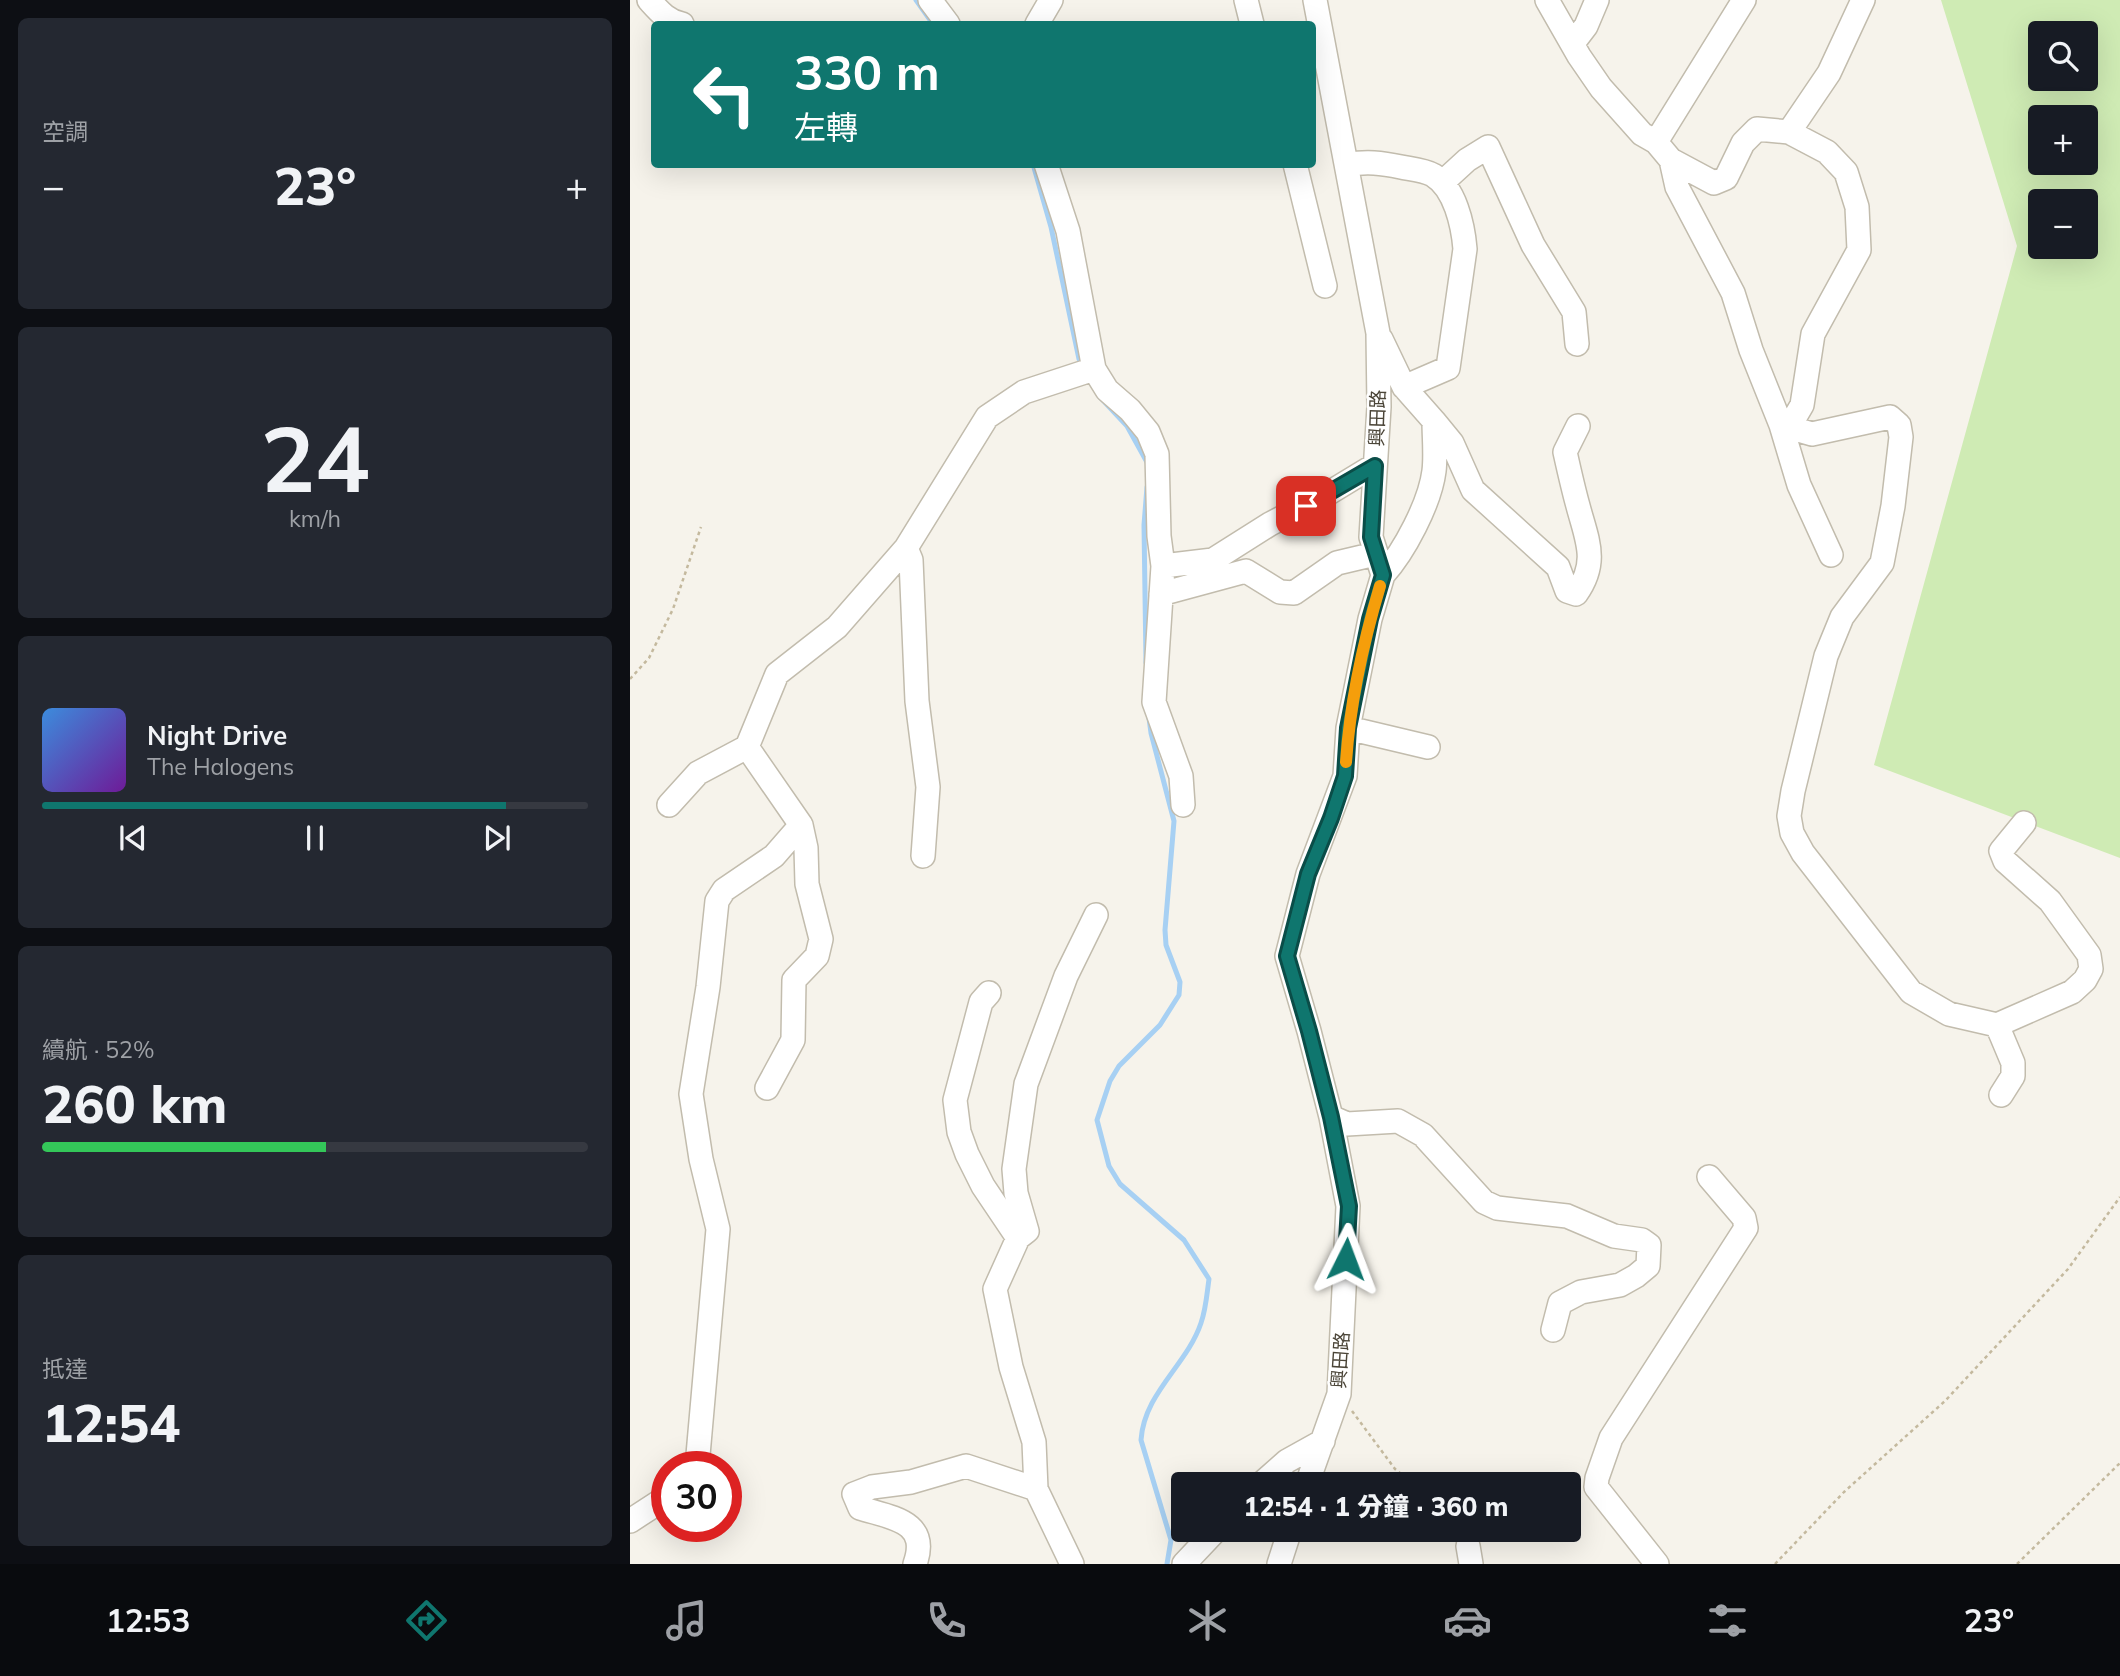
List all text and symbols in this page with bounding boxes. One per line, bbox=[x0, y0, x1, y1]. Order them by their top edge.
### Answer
map controls bbox=[2028, 21, 2098, 259]
button: search bbox=[2028, 21, 2098, 91]
text: 330 m bbox=[794, 41, 940, 102]
icon: left bbox=[679, 49, 770, 140]
button: + bbox=[2028, 105, 2098, 175]
text: 左轉 bbox=[794, 107, 858, 147]
text: 空調 bbox=[42, 117, 88, 146]
text: 23° bbox=[274, 153, 356, 218]
text: − bbox=[42, 162, 65, 210]
text: + bbox=[565, 162, 588, 210]
button: − bbox=[2028, 189, 2098, 259]
street label: 興田路 bbox=[1364, 389, 1390, 447]
text: 24 bbox=[260, 401, 370, 515]
pin bbox=[1276, 476, 1336, 536]
icon: arrive bbox=[1287, 487, 1325, 525]
text: km/h bbox=[289, 504, 341, 533]
text: Night Drive bbox=[147, 719, 287, 752]
text: The Halogens bbox=[147, 752, 294, 781]
icon: previous bbox=[114, 819, 152, 857]
icon: pause bbox=[296, 819, 334, 857]
icon: next bbox=[478, 819, 516, 857]
text: 續航 · 52% bbox=[42, 1035, 154, 1064]
text: 260 km bbox=[42, 1071, 227, 1136]
position arrow bbox=[1309, 1222, 1383, 1296]
street label: 興田路 bbox=[1326, 1331, 1354, 1389]
text: 抵達 bbox=[42, 1354, 88, 1383]
text: 12:54 bbox=[42, 1390, 180, 1455]
speed limit sign: 30 bbox=[651, 1451, 742, 1542]
text: 12:54 · 1 分鐘 · 360 m bbox=[1244, 1490, 1508, 1523]
icon: directions bbox=[402, 1596, 451, 1645]
icon: music bbox=[662, 1596, 711, 1645]
icon: phone bbox=[922, 1596, 971, 1645]
icon: climate bbox=[1183, 1596, 1232, 1645]
icon: car bbox=[1443, 1596, 1492, 1645]
icon: filters bbox=[1703, 1596, 1752, 1645]
text: 12:53 bbox=[106, 1600, 190, 1640]
text: 23° bbox=[1964, 1600, 2014, 1640]

